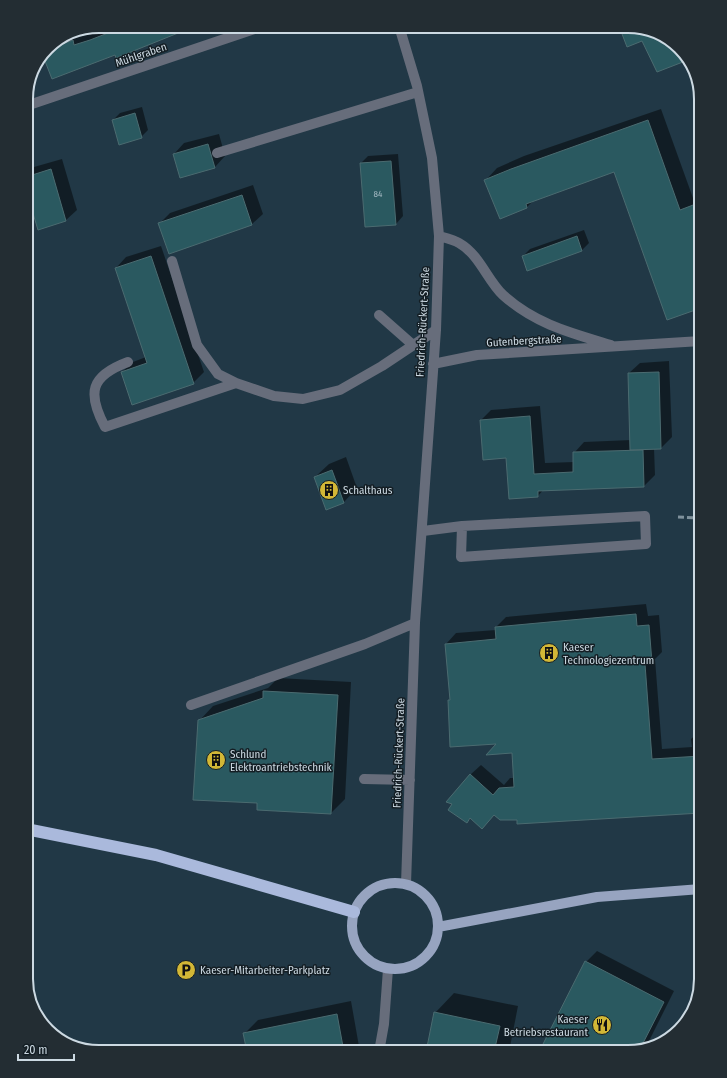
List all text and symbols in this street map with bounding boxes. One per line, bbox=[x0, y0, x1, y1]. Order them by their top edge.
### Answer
street label: Mühlgraben bbox=[114, 40, 168, 70]
house number: 84 bbox=[374, 189, 383, 199]
street label: Friedrich-Rückert-Straße bbox=[414, 267, 432, 377]
street label: Gutenbergstraße bbox=[486, 333, 562, 349]
building icon: Schalthaus bbox=[318, 479, 340, 501]
place label: Schalthaus bbox=[343, 484, 393, 497]
place label: Kaeser Technologiezentrum bbox=[563, 641, 654, 667]
building icon: Kaeser Technologiezentrum bbox=[538, 642, 560, 664]
street label: Friedrich-Rückert-Straße bbox=[391, 698, 407, 808]
place label: Schlund Elektroantriebstechnik bbox=[230, 748, 333, 774]
building icon: Schlund Elektroantriebstechnik bbox=[205, 749, 227, 771]
parking icon: Kaeser-Mitarbeiter-Parkplatz bbox=[175, 959, 197, 981]
place label: Kaeser-Mitarbeiter-Parkplatz bbox=[200, 964, 330, 977]
place label: Kaeser Betriebsrestaurant bbox=[504, 1013, 588, 1039]
restaurant icon: Kaeser Betriebsrestaurant bbox=[591, 1014, 613, 1036]
scale bar bbox=[18, 1036, 74, 1062]
text: 20 m bbox=[24, 1043, 48, 1057]

